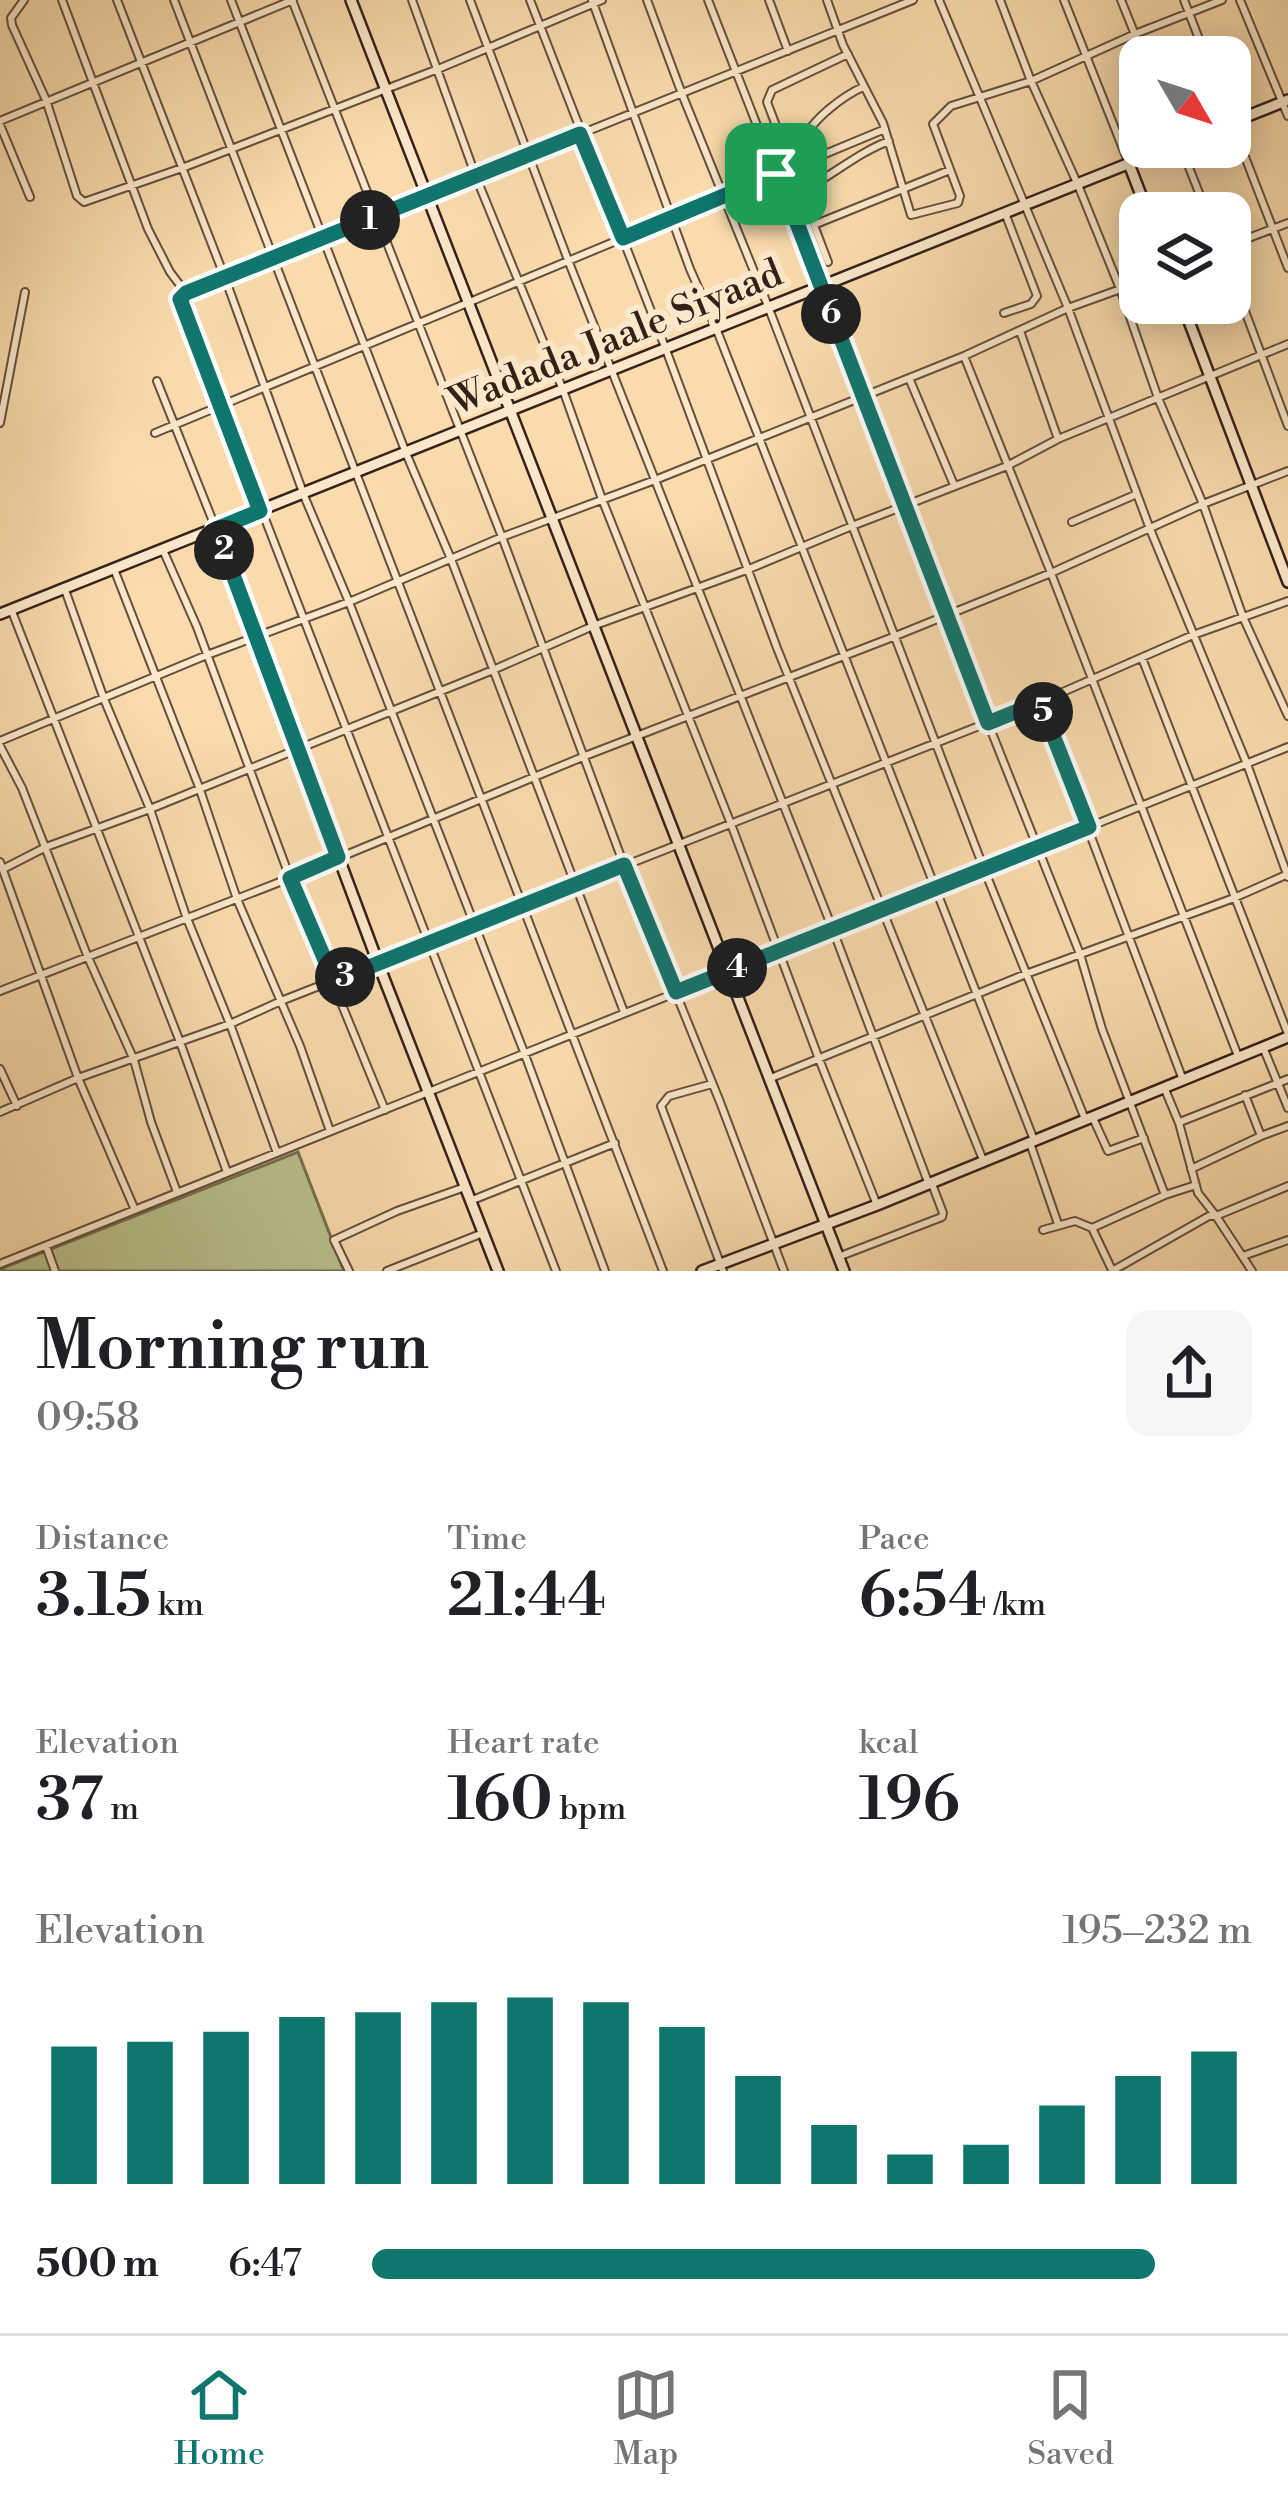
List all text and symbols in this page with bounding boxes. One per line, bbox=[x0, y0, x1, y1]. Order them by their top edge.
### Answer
north arrow bbox=[1119, 36, 1251, 168]
map controls bbox=[1119, 36, 1251, 324]
pin bbox=[725, 123, 827, 225]
icon: arrive bbox=[743, 141, 809, 207]
pin: 1 bbox=[340, 190, 400, 250]
button: layers bbox=[1119, 192, 1251, 324]
text: 1 bbox=[362, 199, 378, 240]
street label: Wadada Jaale Siyaad bbox=[440, 249, 790, 428]
pin: 6 bbox=[801, 284, 861, 344]
text: 6 bbox=[821, 293, 841, 334]
pin: 2 bbox=[194, 520, 254, 580]
text: 2 bbox=[214, 529, 234, 570]
pin: 5 bbox=[1013, 682, 1073, 742]
text: 5 bbox=[1033, 691, 1053, 732]
pin: 4 bbox=[707, 938, 767, 998]
pin: 3 bbox=[315, 947, 375, 1007]
text: 4 bbox=[726, 947, 748, 988]
text: 3 bbox=[335, 956, 355, 997]
text: Morning run bbox=[36, 1307, 429, 1390]
button: share bbox=[1126, 1310, 1252, 1436]
text: 09:58 bbox=[36, 1394, 140, 1443]
text: Distance bbox=[36, 1519, 169, 1560]
text: Time bbox=[447, 1519, 527, 1560]
text: Pace bbox=[859, 1519, 930, 1560]
text: 3.15 bbox=[36, 1560, 151, 1635]
text: 21:44 bbox=[447, 1560, 606, 1635]
text: 6:54 bbox=[859, 1560, 987, 1635]
text: km bbox=[151, 1585, 204, 1626]
text: /km bbox=[987, 1585, 1046, 1626]
text: Elevation bbox=[36, 1723, 179, 1764]
text: Heart rate bbox=[447, 1723, 600, 1764]
text: kcal bbox=[859, 1723, 919, 1764]
text: 37 bbox=[36, 1764, 103, 1839]
text: 160 bbox=[447, 1764, 553, 1839]
text: 196 bbox=[859, 1764, 960, 1839]
text: m bbox=[103, 1789, 139, 1830]
text: bpm bbox=[553, 1789, 626, 1830]
text: Elevation bbox=[36, 1907, 205, 1956]
text: 195–232 m bbox=[1062, 1907, 1252, 1956]
text: 500 m bbox=[36, 2240, 159, 2289]
text: 6:47 bbox=[228, 2240, 302, 2289]
tab: Home bbox=[174, 2362, 265, 2475]
tab: Map bbox=[613, 2362, 679, 2475]
tab: Saved bbox=[1027, 2362, 1114, 2475]

